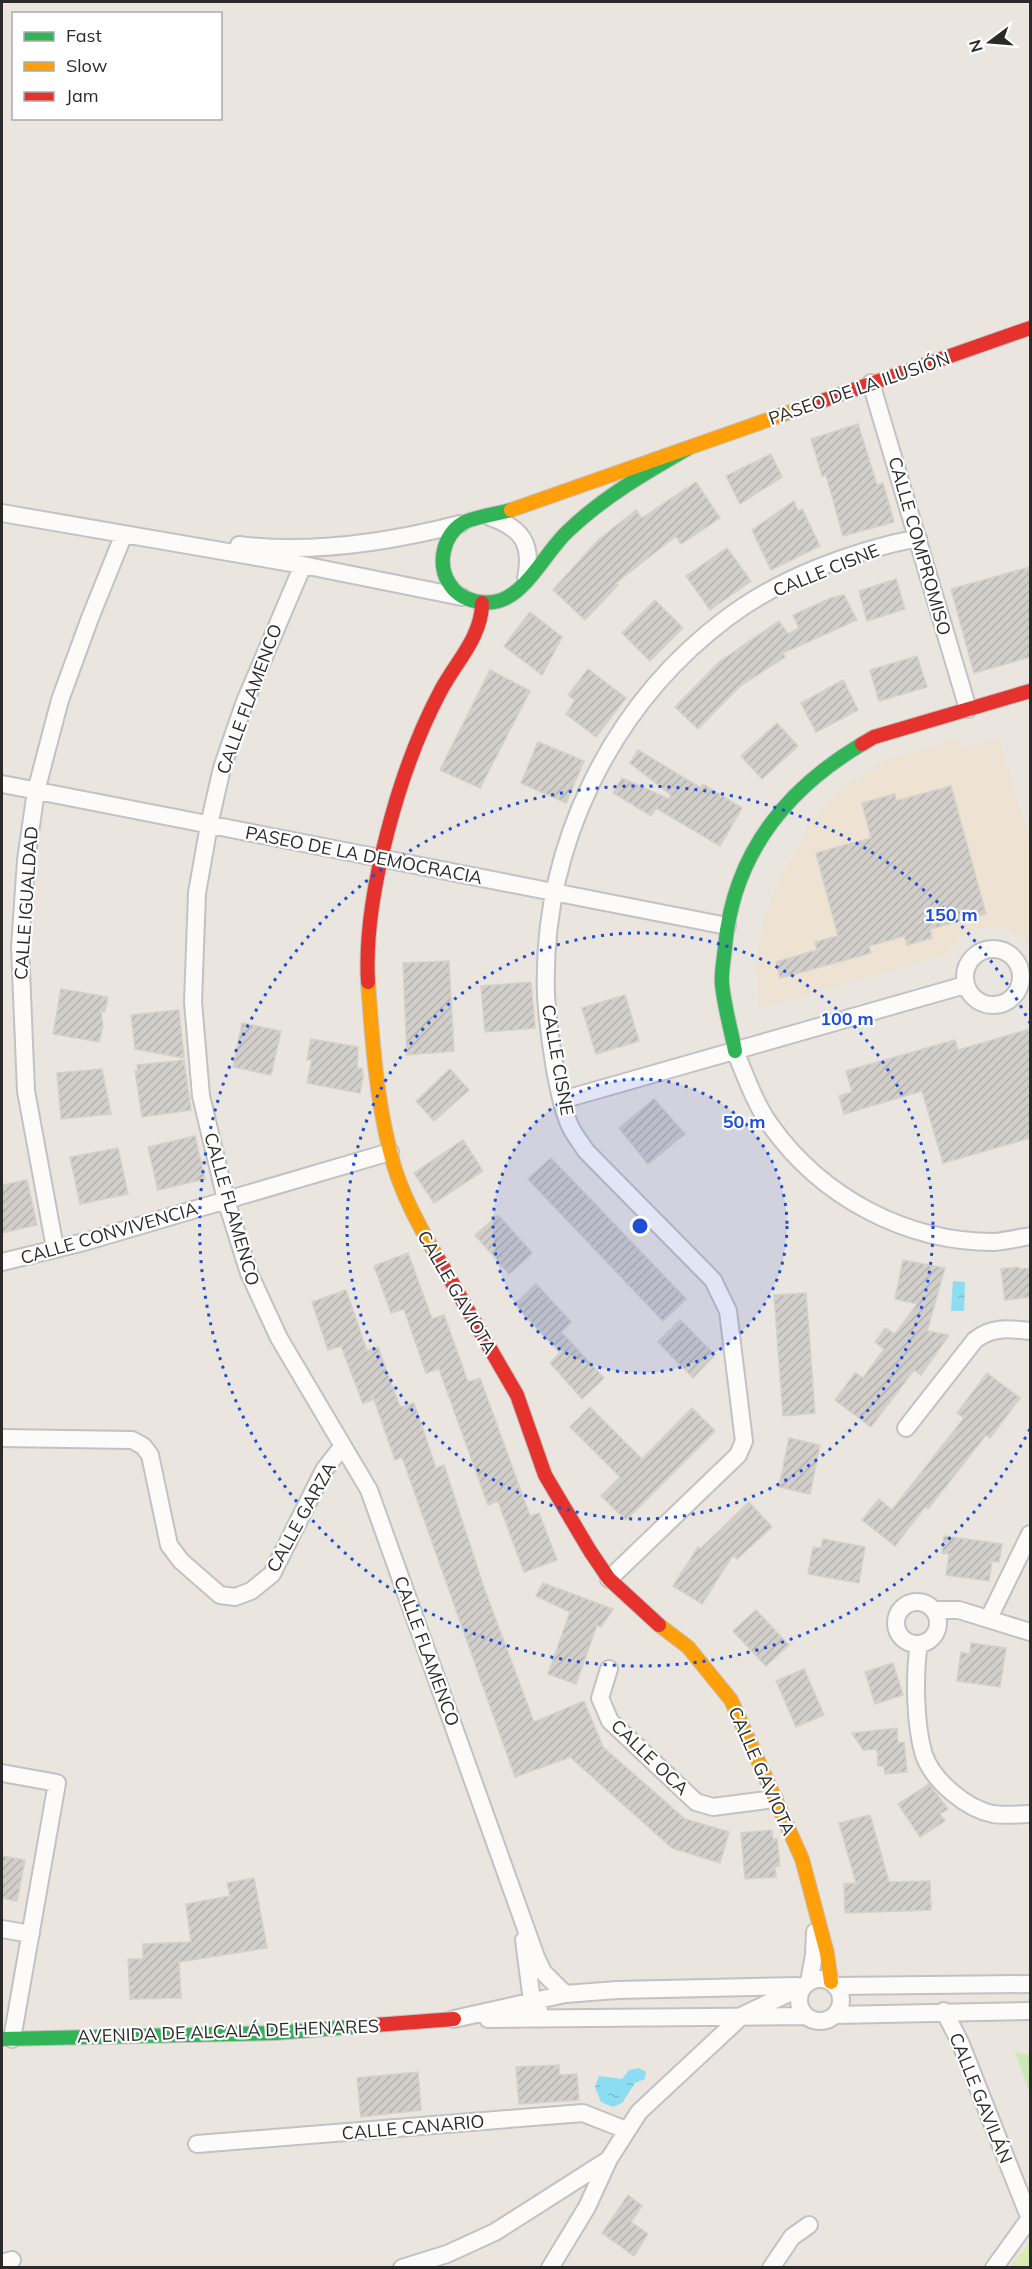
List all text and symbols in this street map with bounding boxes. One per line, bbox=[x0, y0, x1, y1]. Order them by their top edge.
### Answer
legend bbox=[12, 12, 222, 120]
north arrow bbox=[960, 12, 1020, 72]
text: Fast bbox=[66, 24, 102, 47]
text: N bbox=[964, 38, 987, 55]
text: Slow bbox=[66, 54, 108, 77]
text: Jam bbox=[66, 84, 99, 107]
street label: PASEO DE LA ILUSIÓN bbox=[765, 346, 953, 430]
street label: CALLE COMPROMISO bbox=[884, 454, 956, 638]
street label: CALLE CISNE bbox=[770, 538, 882, 602]
street label: CALLE FLAMENCO bbox=[211, 621, 287, 777]
street label: PASEO DE LA DEMOCRACIA bbox=[243, 821, 485, 889]
street label: CALLE IGUALDAD bbox=[9, 825, 43, 981]
text: 150 m bbox=[924, 903, 978, 926]
street label: CALLE CISNE bbox=[537, 1003, 579, 1117]
text: 100 m bbox=[820, 1007, 874, 1030]
text: 50 m bbox=[723, 1110, 765, 1133]
street label: CALLE FLAMENCO bbox=[199, 1130, 265, 1288]
street label: CALLE CONVIVENCIA bbox=[18, 1197, 200, 1269]
centre of rings bbox=[630, 1216, 650, 1236]
street label: CALLE GAVIOTA bbox=[412, 1226, 502, 1358]
street label: CALLE GARZA bbox=[261, 1458, 341, 1576]
street label: CALLE FLAMENCO bbox=[389, 1573, 465, 1729]
street label: CALLE GAVIOTA bbox=[723, 1703, 801, 1839]
street label: CALLE OCA bbox=[606, 1714, 694, 1800]
street label: AVENIDA DE ALCALÁ DE HENARES bbox=[77, 2014, 379, 2048]
street label: CALLE GAVILÁN bbox=[944, 2029, 1018, 2167]
street label: CALLE CANARIO bbox=[341, 2109, 485, 2145]

